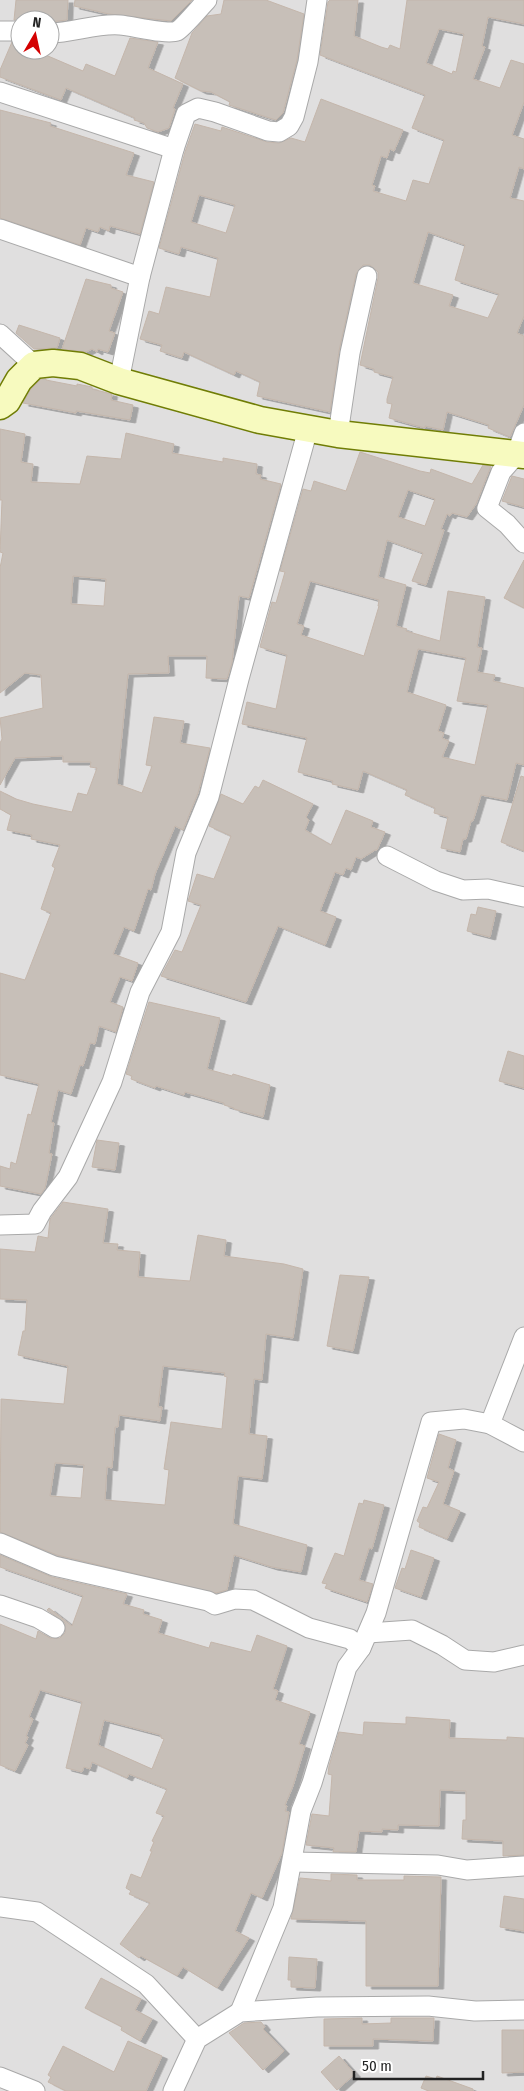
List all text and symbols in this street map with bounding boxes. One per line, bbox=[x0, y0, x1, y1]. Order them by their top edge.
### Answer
north arrow bbox=[10, 10, 60, 60]
text: N bbox=[31, 14, 42, 32]
scale bar bbox=[354, 2048, 483, 2080]
text: 50 m bbox=[362, 2057, 392, 2075]

